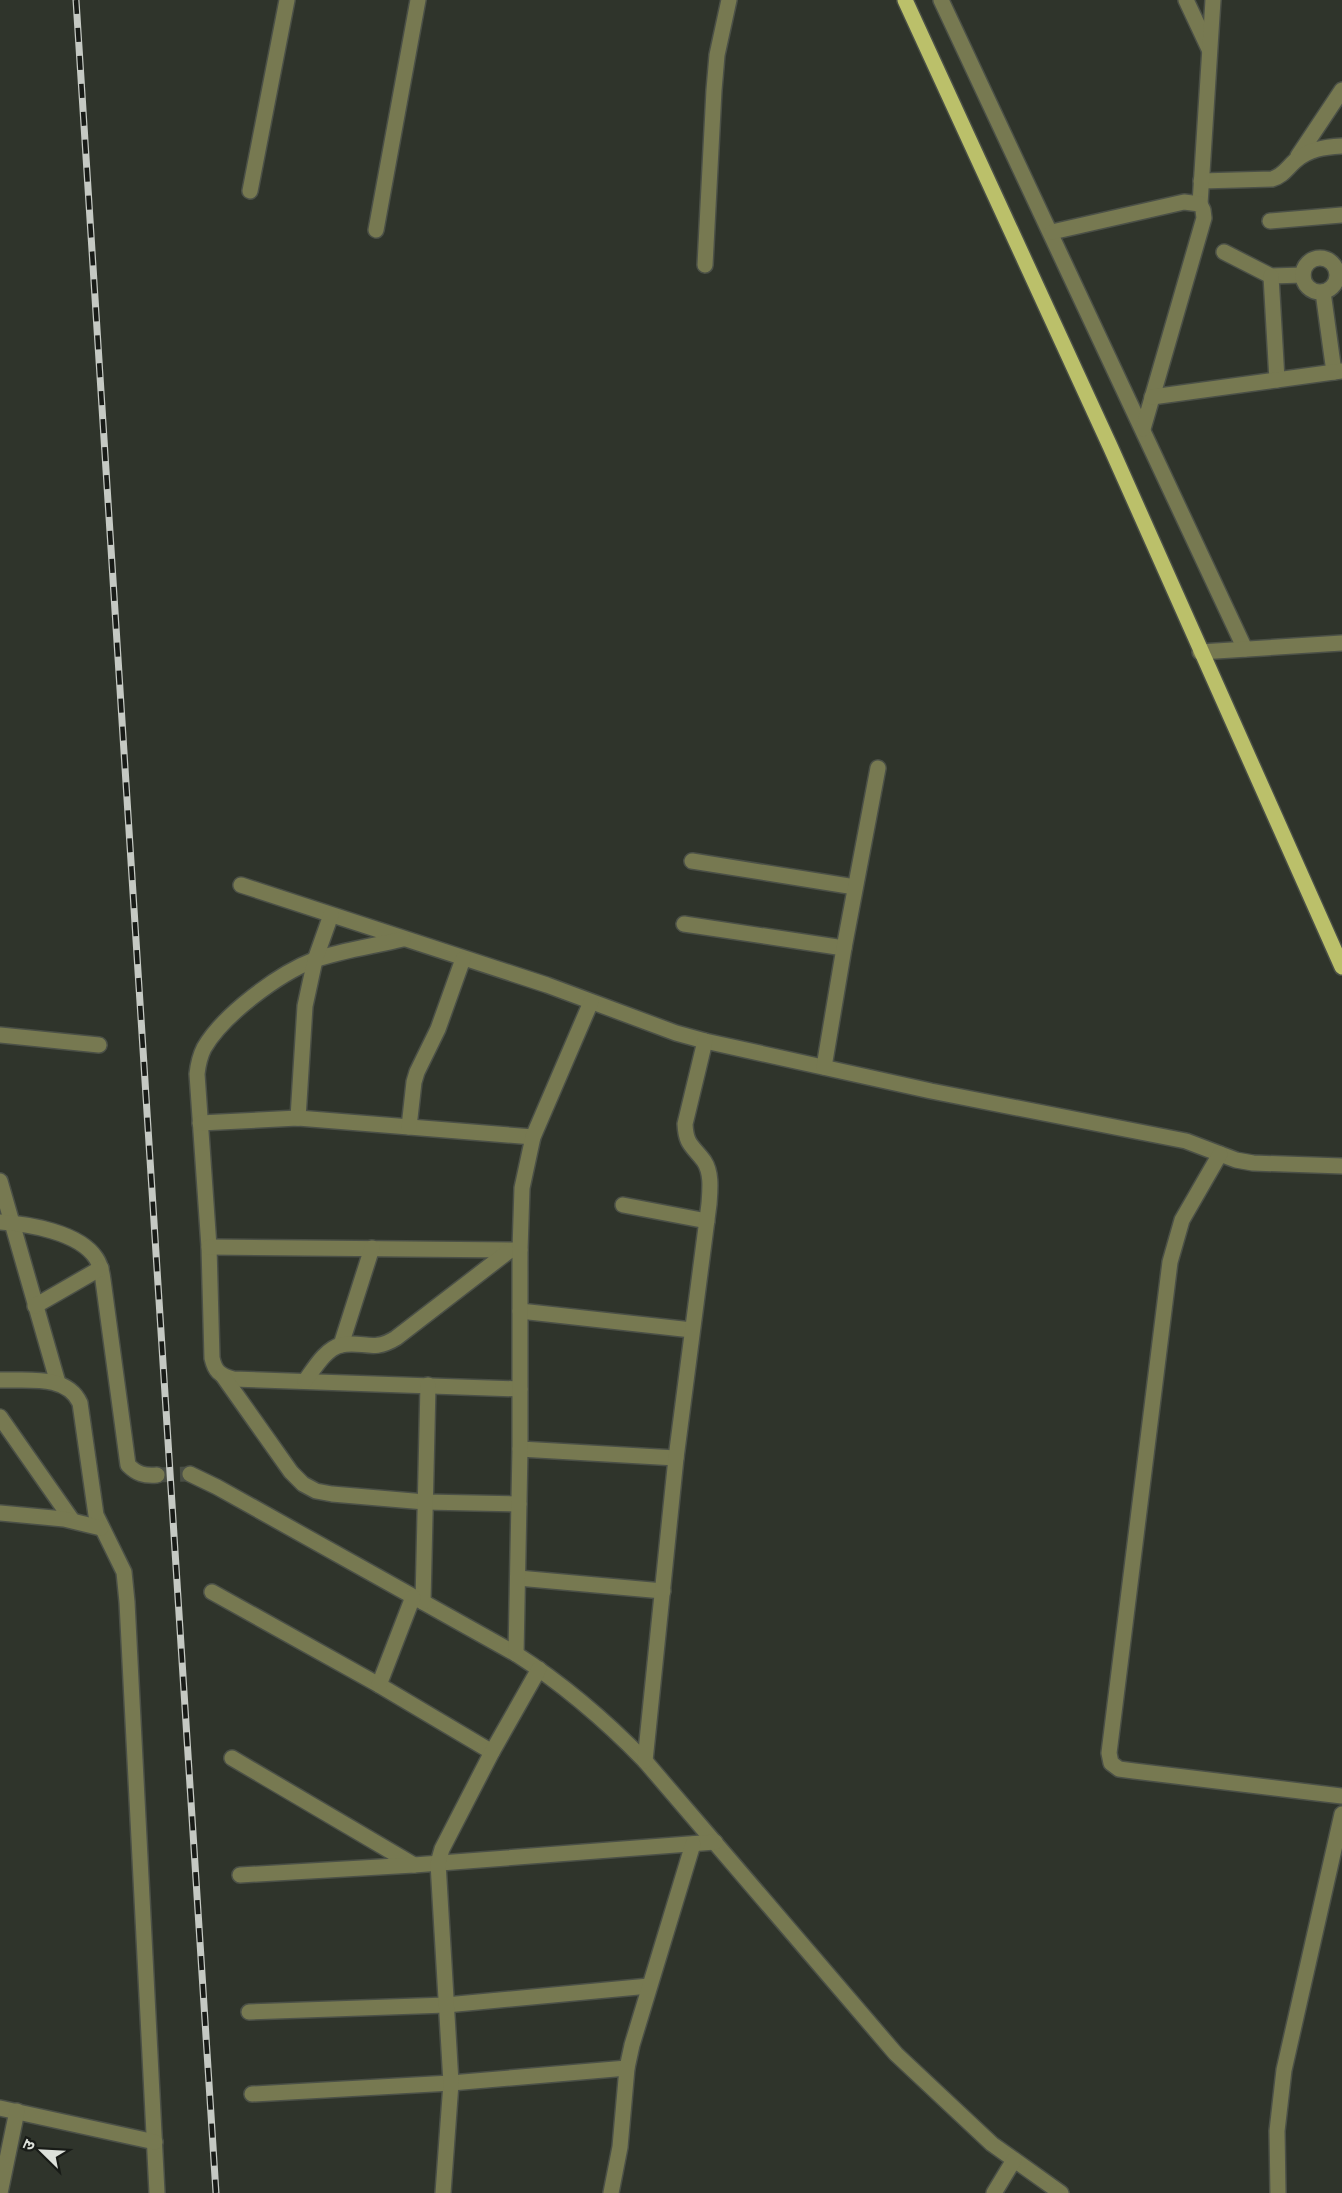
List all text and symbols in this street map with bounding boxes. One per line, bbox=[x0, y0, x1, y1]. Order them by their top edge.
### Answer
north arrow bbox=[12, 2121, 72, 2181]
text: उ bbox=[18, 2136, 40, 2153]

